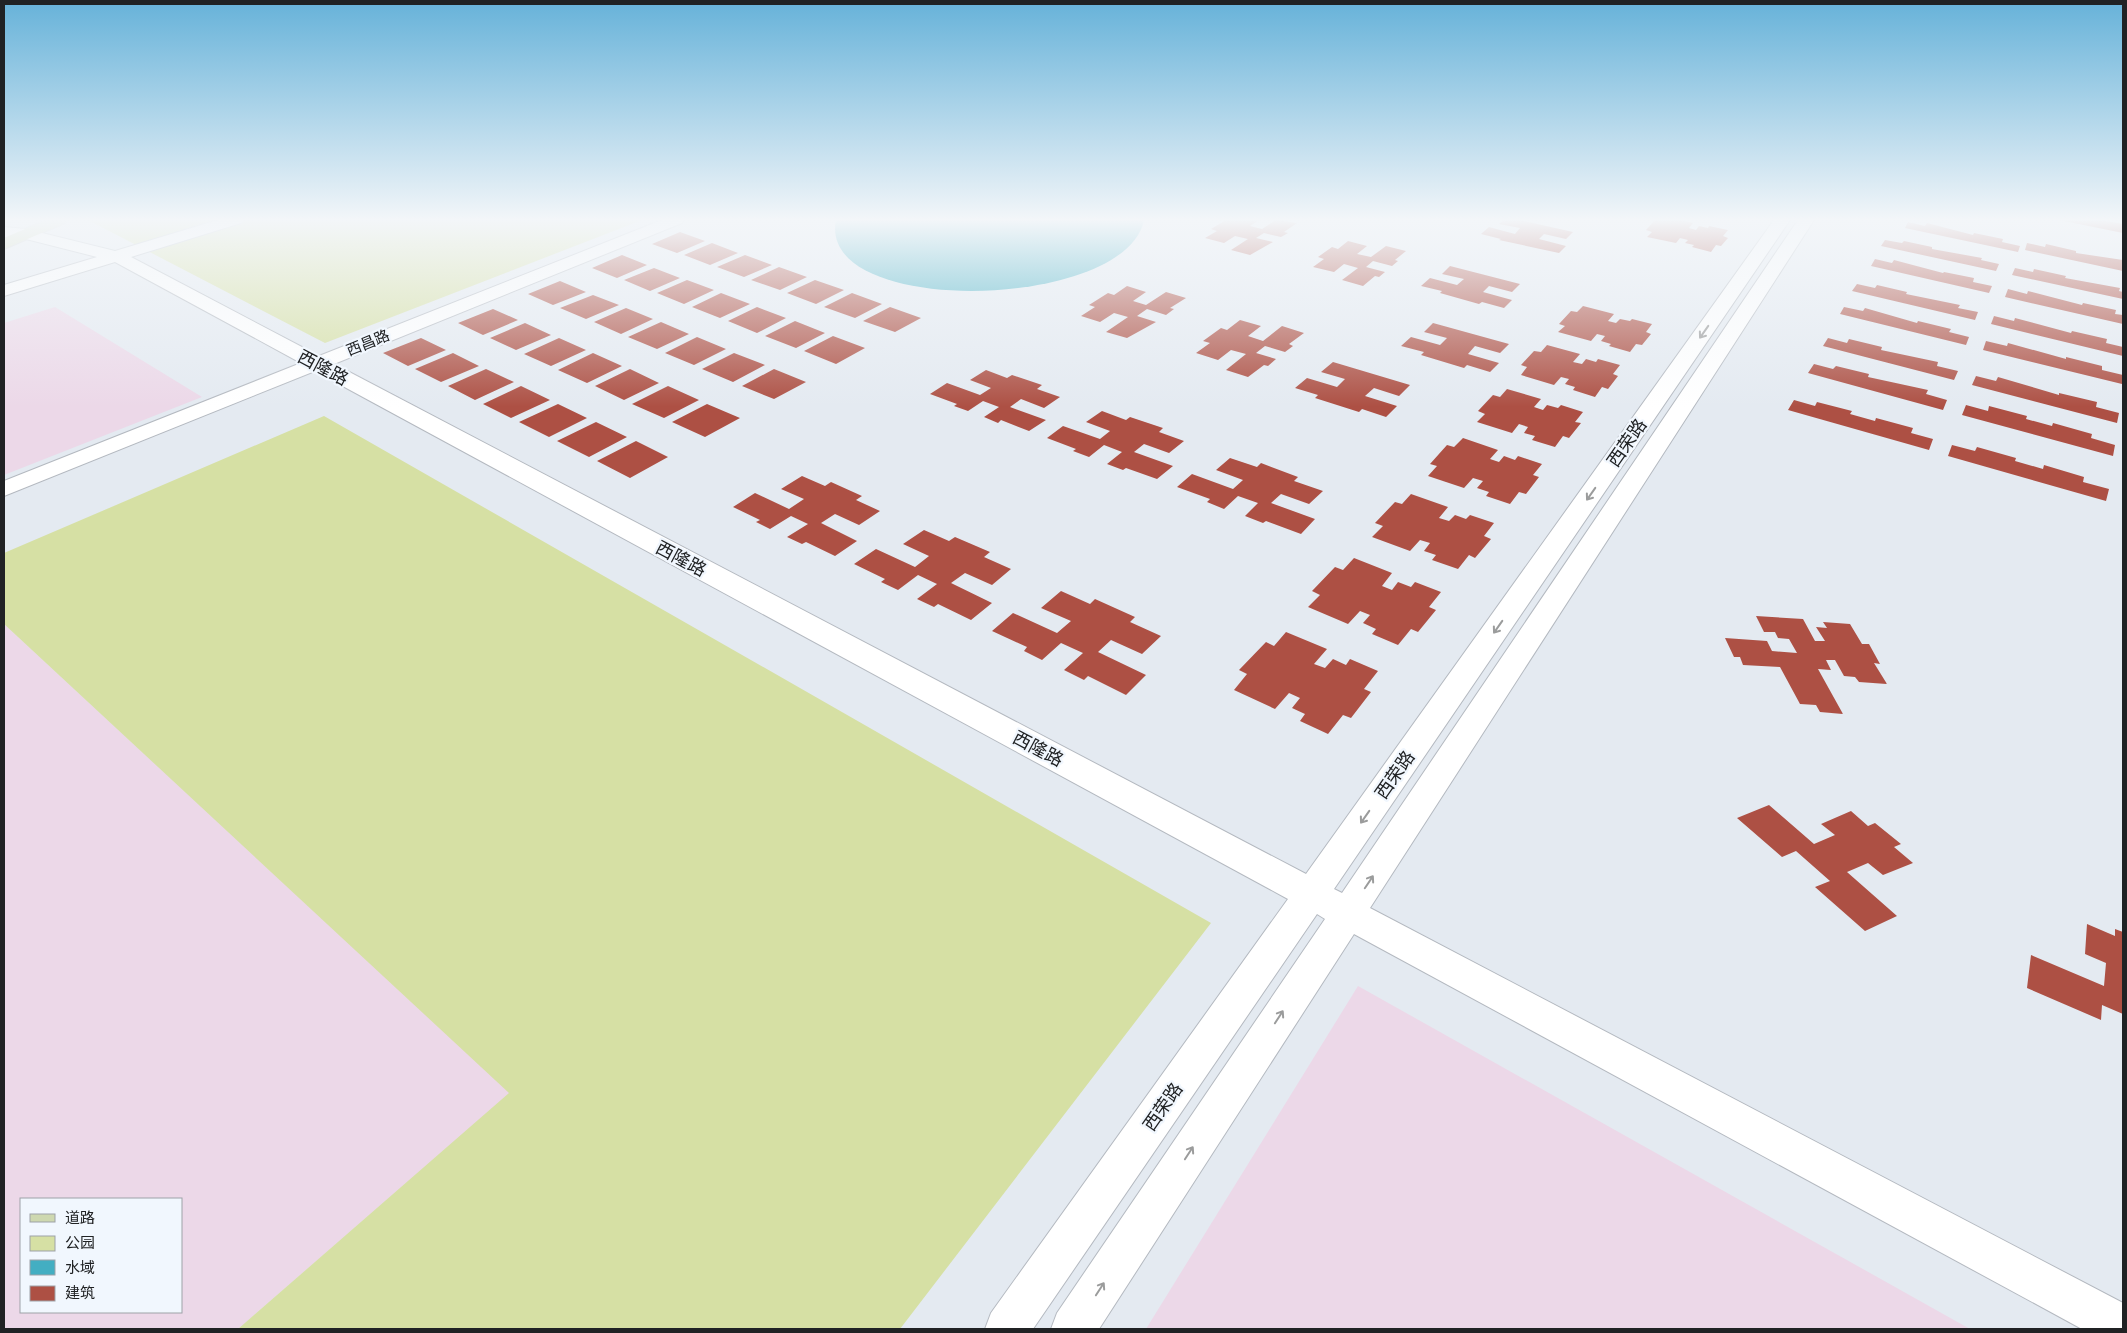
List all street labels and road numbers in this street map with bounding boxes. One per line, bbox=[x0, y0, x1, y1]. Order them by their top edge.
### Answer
street label: 西昌路 bbox=[343, 325, 392, 359]
street label: 西隆路 bbox=[294, 345, 352, 390]
street label: 西荣路 bbox=[1602, 414, 1651, 471]
street label: 西隆路 bbox=[652, 536, 710, 581]
street label: 西隆路 bbox=[1009, 726, 1067, 771]
street label: 西荣路 bbox=[1370, 746, 1419, 803]
street label: 西荣路 bbox=[1138, 1078, 1187, 1135]

